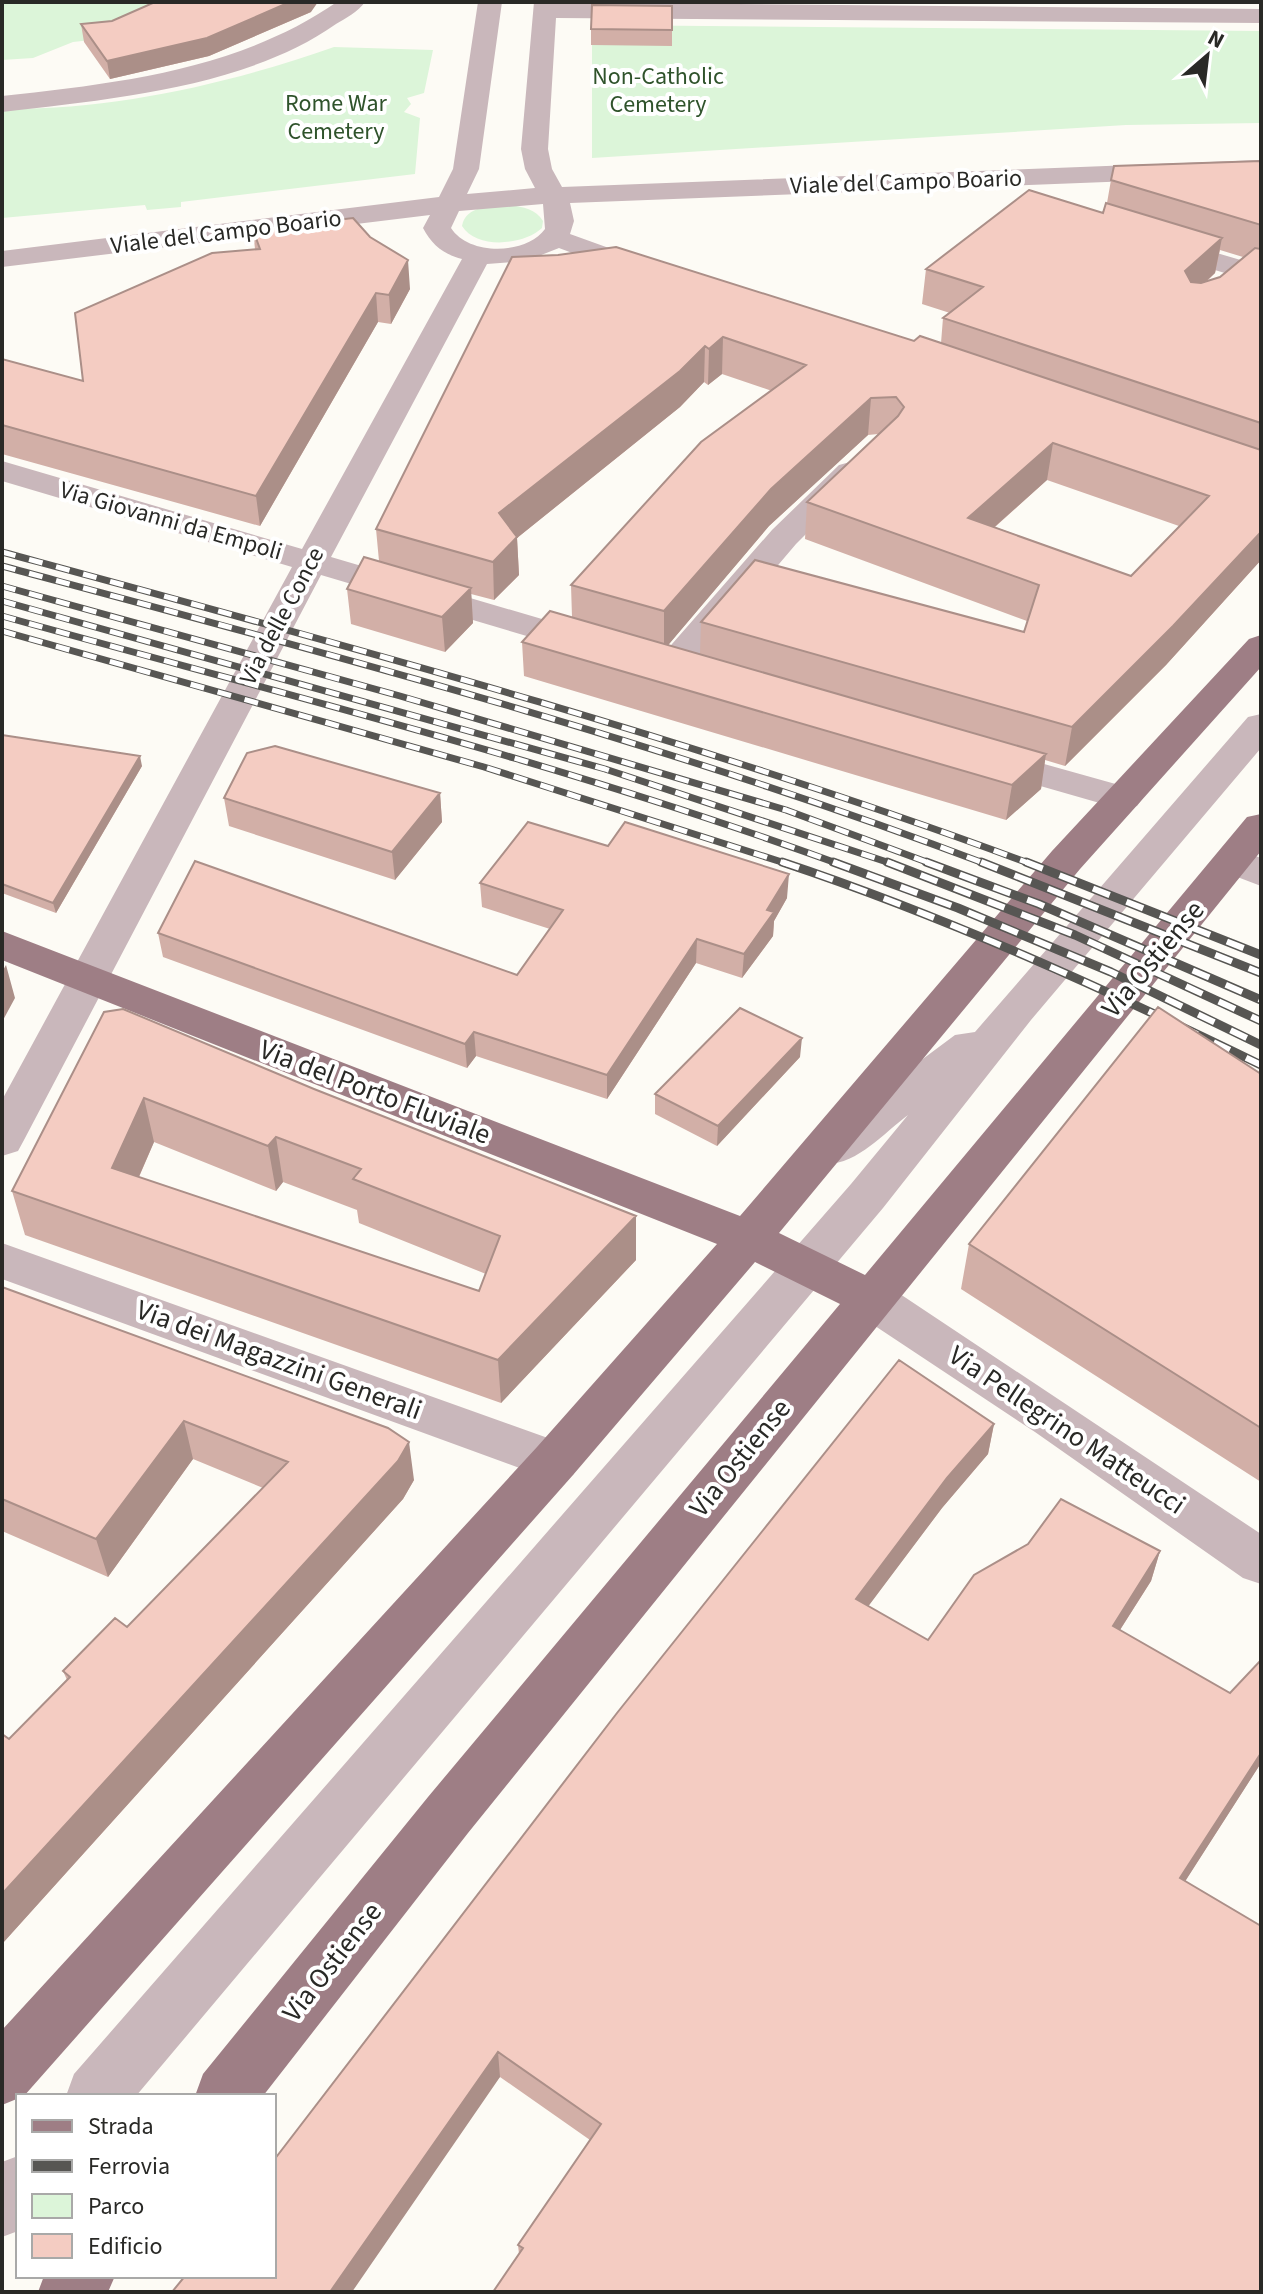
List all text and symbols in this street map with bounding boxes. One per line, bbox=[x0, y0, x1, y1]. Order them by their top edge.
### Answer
north arrow bbox=[1167, 16, 1247, 96]
text: N bbox=[1202, 22, 1230, 57]
park label: Non-Catholic Cemetery bbox=[592, 59, 724, 122]
park label: Rome War Cemetery bbox=[285, 86, 388, 149]
street label: Viale del Campo Boario bbox=[789, 160, 1023, 204]
street label: Viale del Campo Boario bbox=[109, 200, 343, 264]
street label: Via Giovanni da Empoli bbox=[56, 473, 286, 569]
street label: Via delle Conce bbox=[231, 541, 333, 691]
street label: Via Ostiense bbox=[1092, 892, 1214, 1026]
street label: Via del Porto Fluviale bbox=[254, 1030, 496, 1154]
street label: Via dei Magazzini Generali bbox=[131, 1290, 427, 1430]
street label: Via Pellegrino Matteucci bbox=[941, 1336, 1193, 1524]
street label: Via Ostiense bbox=[680, 1390, 800, 1526]
street label: Via Ostiense bbox=[273, 1894, 391, 2030]
legend bbox=[16, 2094, 276, 2278]
text: Strada bbox=[88, 2109, 154, 2144]
text: Ferrovia bbox=[88, 2149, 170, 2184]
text: Parco bbox=[88, 2189, 144, 2224]
text: Edificio bbox=[88, 2229, 162, 2264]

